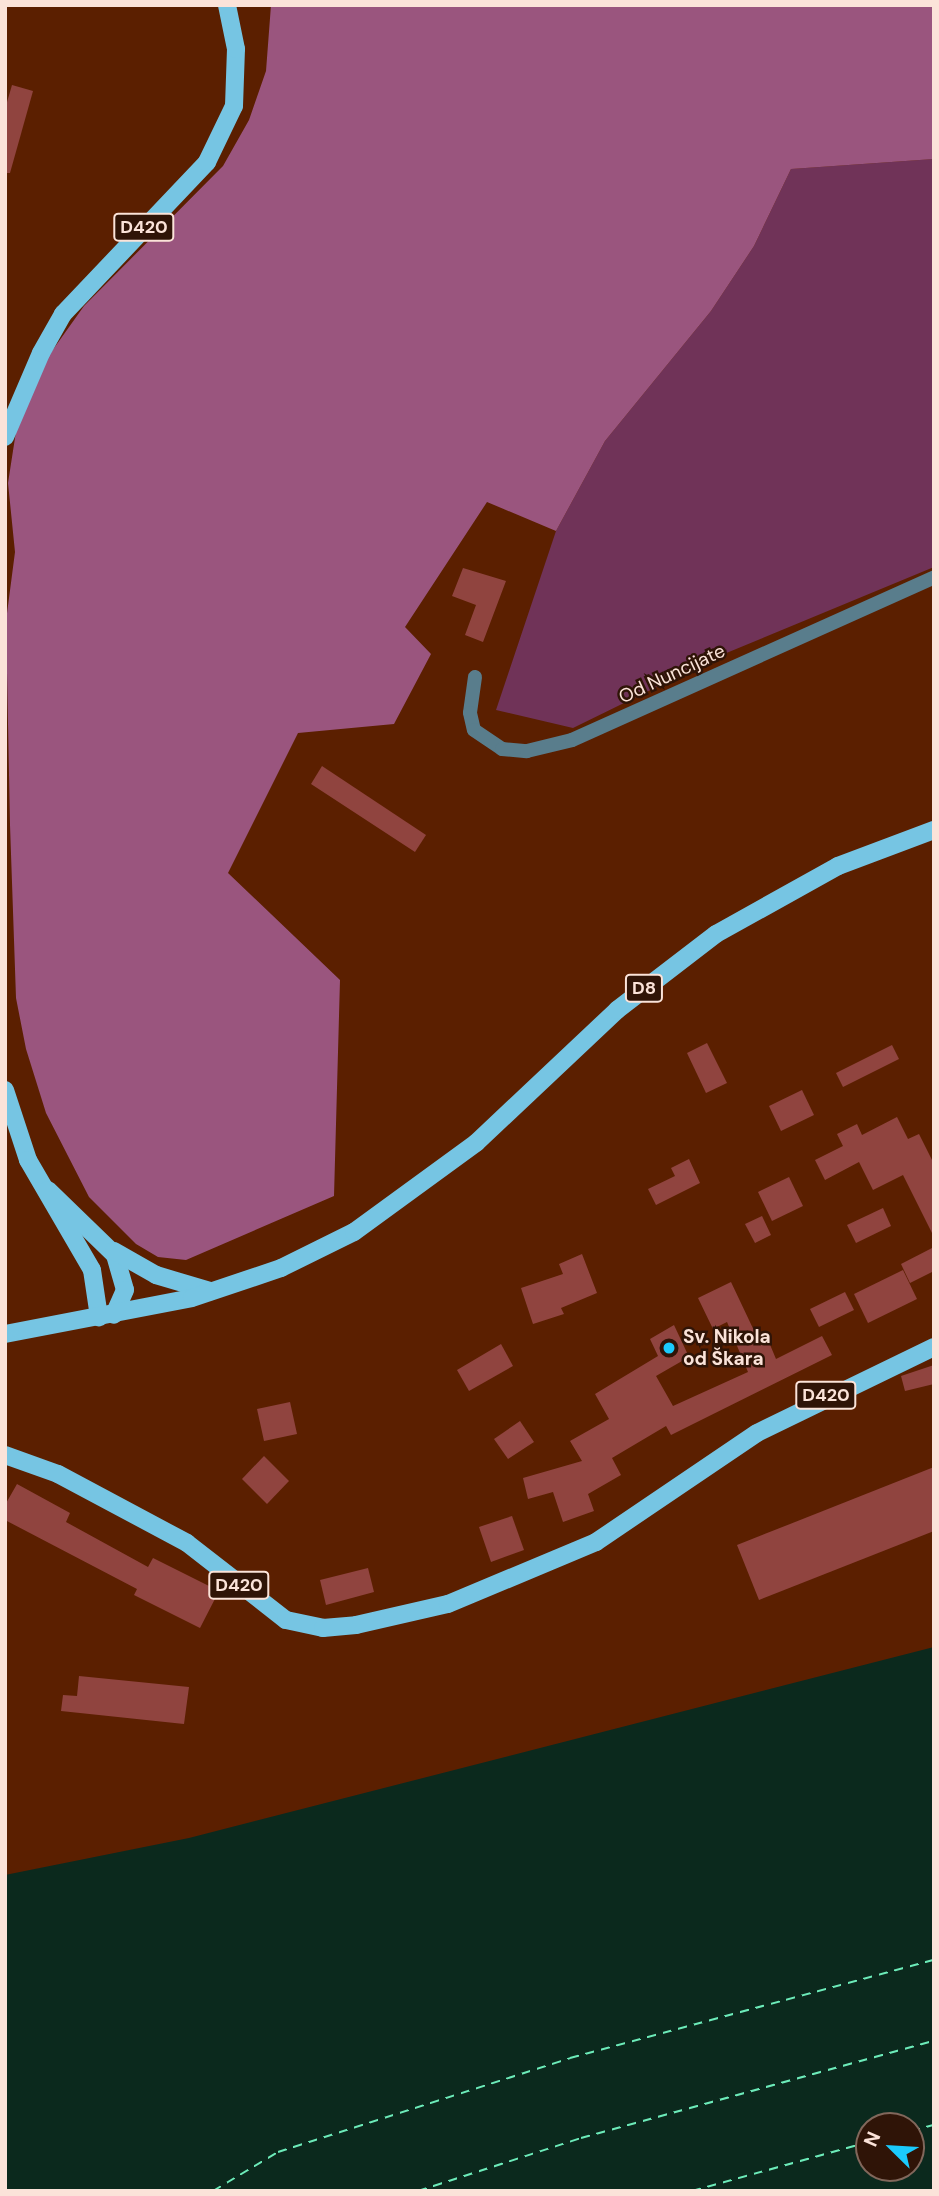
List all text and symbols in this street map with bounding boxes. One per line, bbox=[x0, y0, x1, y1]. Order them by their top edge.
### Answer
road number: D420 bbox=[113, 212, 176, 242]
street label: Od Nuncijate bbox=[615, 639, 729, 709]
road number: D8 bbox=[625, 973, 663, 1002]
place label: Sv. Nikola od Škara bbox=[683, 1326, 771, 1370]
marker: Sv. Nikola od Škara bbox=[661, 1340, 677, 1356]
road number: D420 bbox=[794, 1380, 858, 1410]
road number: D420 bbox=[208, 1570, 270, 1600]
north arrow bbox=[855, 2112, 925, 2182]
text: N bbox=[858, 2128, 886, 2150]

